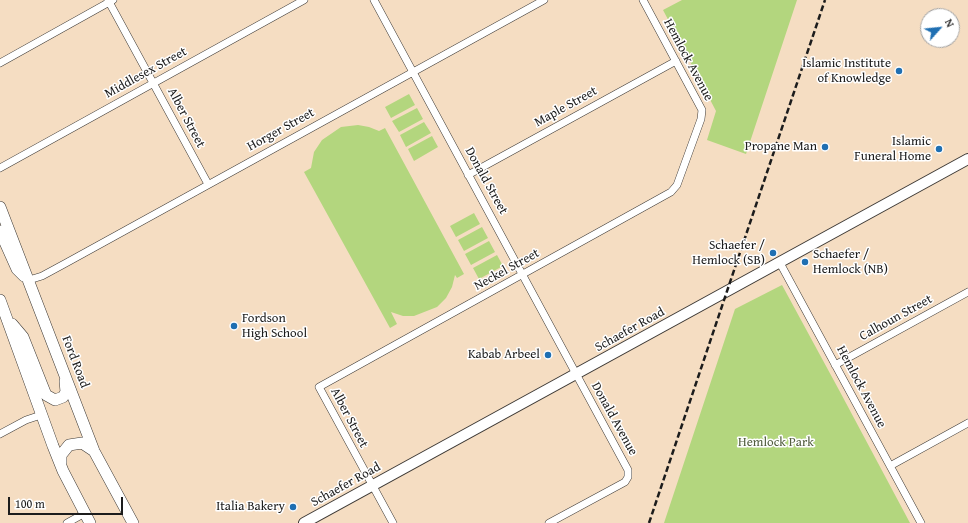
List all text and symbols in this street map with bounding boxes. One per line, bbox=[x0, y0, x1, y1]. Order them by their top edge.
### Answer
north arrow bbox=[920, 8, 960, 48]
street label: Hemlock Avenue bbox=[660, 16, 716, 104]
text: N bbox=[941, 16, 959, 30]
street label: Middlesex Street bbox=[102, 44, 190, 102]
place label: Islamic Institute of Knowledge bbox=[802, 56, 891, 87]
marker: Islamic Institute of Knowledge bbox=[894, 66, 904, 76]
street label: Maple Street bbox=[532, 83, 600, 131]
street label: Alber Street bbox=[164, 85, 208, 151]
street label: Horger Street bbox=[245, 105, 317, 155]
place label: Islamic Funeral Home bbox=[854, 134, 931, 165]
place label: Propane Man bbox=[745, 139, 817, 155]
marker: Propane Man bbox=[820, 142, 830, 152]
marker: Islamic Funeral Home bbox=[934, 144, 944, 154]
street label: Donald Street bbox=[461, 145, 511, 217]
place label: Schaefer / Hemlock (SB) bbox=[692, 238, 765, 269]
street label: Neckel Street bbox=[472, 246, 542, 294]
place label: Schaefer / Hemlock (NB) bbox=[813, 247, 888, 278]
marker: Schaefer / Hemlock (SB) bbox=[768, 248, 778, 258]
marker: Schaefer / Hemlock (NB) bbox=[800, 257, 810, 267]
street label: Calhoun Street bbox=[857, 292, 935, 344]
street label: Schaefer Road bbox=[592, 304, 668, 356]
place label: Fordson High School bbox=[242, 311, 307, 342]
marker: Fordson High School bbox=[229, 321, 239, 331]
street label: Ford Road bbox=[58, 334, 92, 390]
street label: Hemlock Avenue bbox=[833, 343, 889, 431]
place label: Kabab Arbeel bbox=[468, 347, 540, 363]
marker: Kabab Arbeel bbox=[543, 350, 553, 360]
street label: Donald Avenue bbox=[587, 380, 641, 458]
street label: Alber Street bbox=[327, 385, 371, 451]
park label: Hemlock Park bbox=[738, 435, 814, 451]
street label: Schaefer Road bbox=[308, 459, 384, 511]
scale bar bbox=[10, 489, 125, 515]
text: 100 m bbox=[15, 495, 45, 512]
place label: Italia Bakery bbox=[216, 499, 285, 515]
marker: Italia Bakery bbox=[288, 502, 298, 512]

